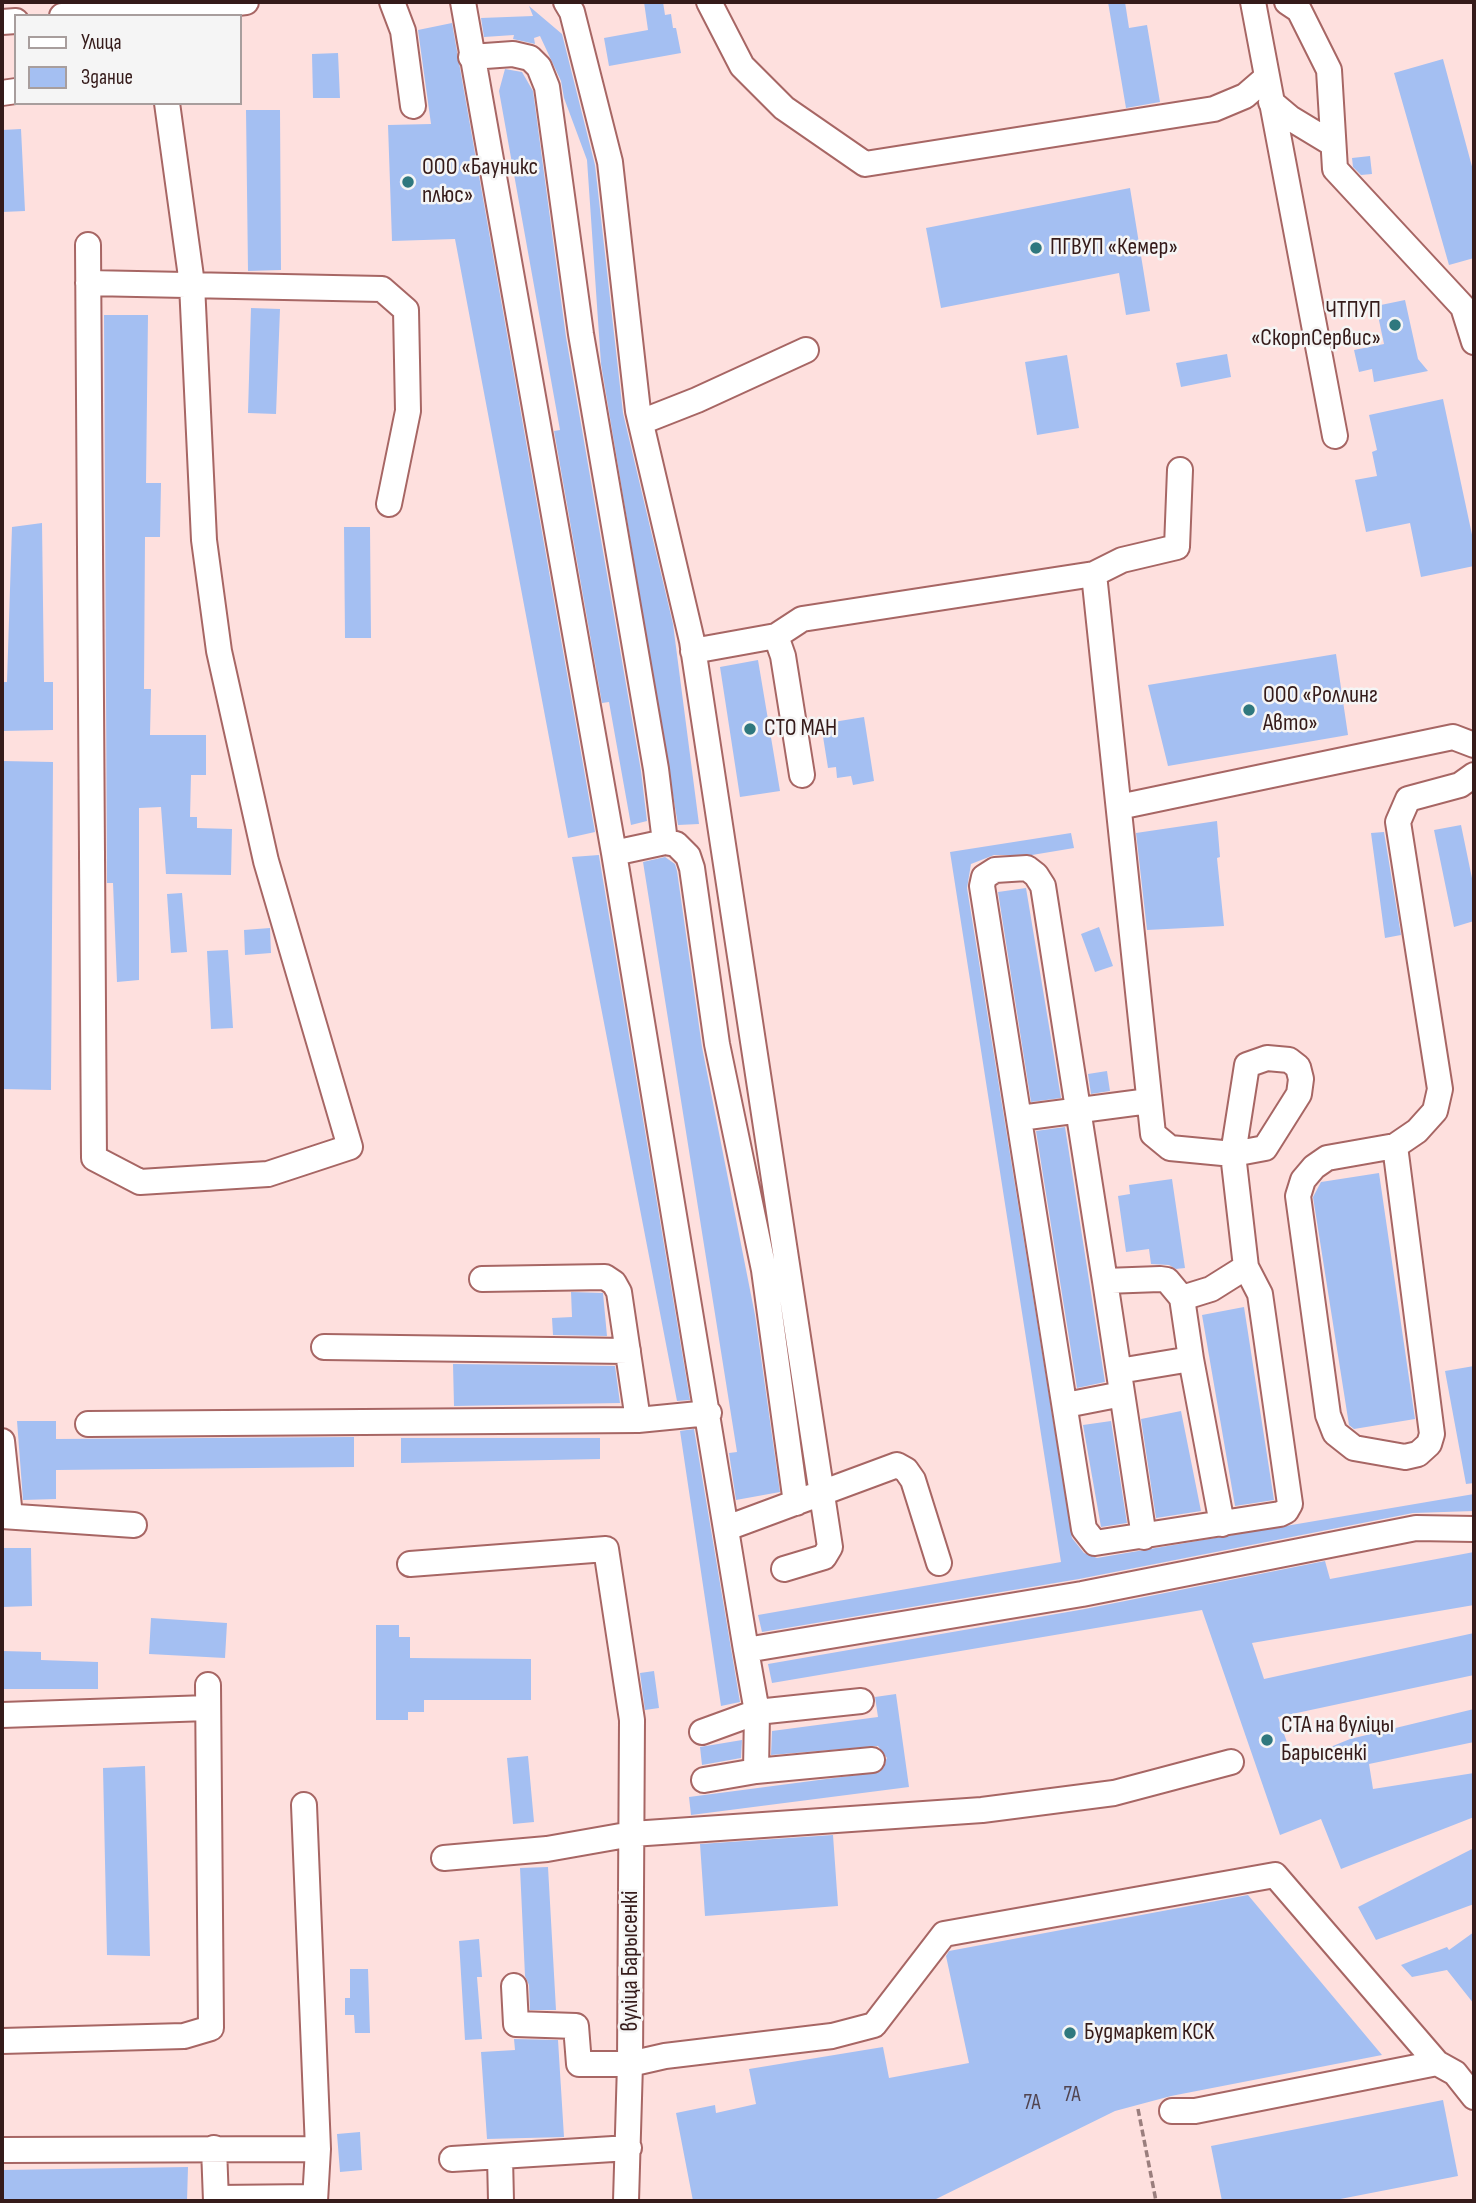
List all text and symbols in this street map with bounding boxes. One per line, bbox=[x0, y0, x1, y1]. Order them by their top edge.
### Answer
legend bbox=[14, 14, 242, 105]
text: Улица bbox=[81, 30, 122, 55]
text: Здание bbox=[81, 65, 133, 90]
place label: ООО «Бауникс плюс» bbox=[422, 154, 538, 210]
marker: ООО «Бауникс плюс» bbox=[400, 174, 416, 190]
place label: ПГВУП «Кемер» bbox=[1050, 234, 1178, 262]
marker: ПГВУП «Кемер» bbox=[1028, 240, 1044, 256]
place label: ЧТПУП «СкорпСервис» bbox=[1251, 297, 1381, 353]
marker: ЧТПУП «СкорпСервис» bbox=[1387, 317, 1403, 333]
place label: ООО «Роллинг Авто» bbox=[1263, 682, 1378, 738]
marker: ООО «Роллинг Авто» bbox=[1241, 702, 1257, 718]
place label: СТО МАН bbox=[764, 715, 837, 743]
marker: СТО МАН bbox=[742, 721, 758, 737]
place label: СТА на вуліцы Барысенкі bbox=[1281, 1712, 1394, 1768]
marker: СТА на вуліцы Барысенкі bbox=[1259, 1732, 1275, 1748]
street label: вуліца Барысенкі bbox=[617, 1890, 645, 2032]
place label: Будмаркет КСК bbox=[1084, 2019, 1215, 2047]
marker: Будмаркет КСК bbox=[1062, 2025, 1078, 2041]
house number: 7А bbox=[1063, 2083, 1081, 2109]
house number: 7А bbox=[1023, 2091, 1041, 2117]

